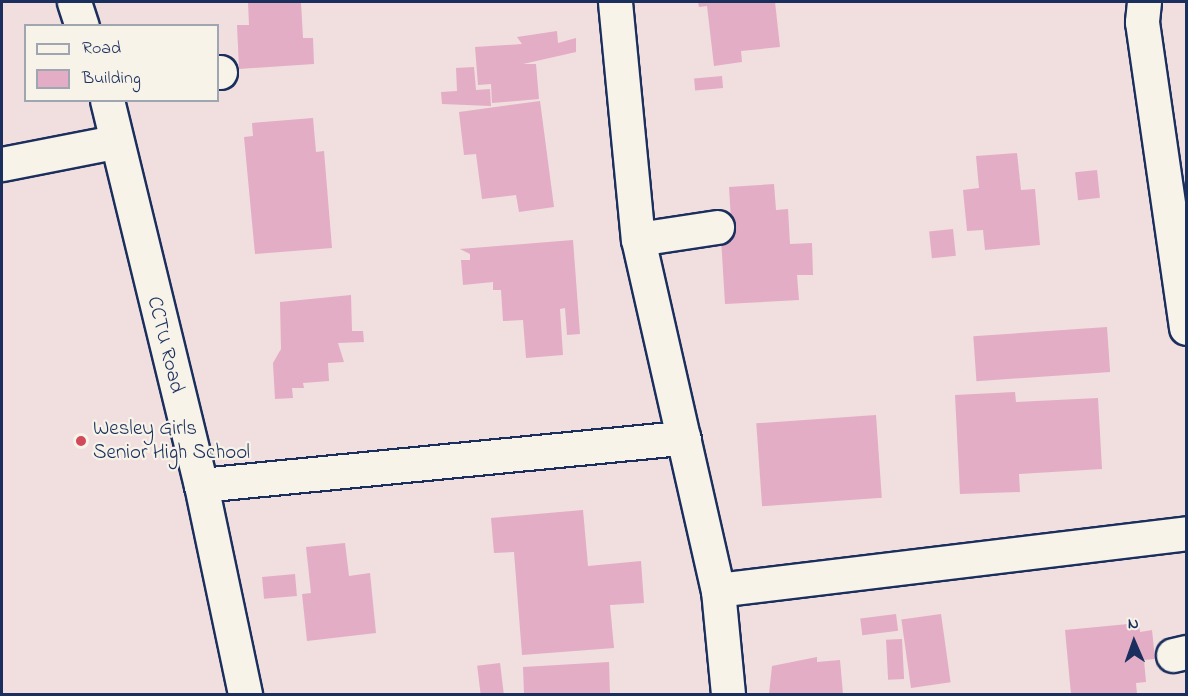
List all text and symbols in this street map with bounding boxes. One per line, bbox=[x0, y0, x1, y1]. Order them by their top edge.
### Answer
legend bbox=[24, 24, 219, 102]
text: Road bbox=[82, 36, 121, 62]
text: Building bbox=[82, 66, 141, 92]
street label: CCTU Road bbox=[141, 294, 189, 396]
place label: Wesley Girls Senior High School bbox=[93, 416, 250, 466]
marker: Wesley Girls Senior High School bbox=[74, 434, 88, 448]
north arrow bbox=[1104, 612, 1164, 672]
text: N bbox=[1128, 612, 1139, 636]

